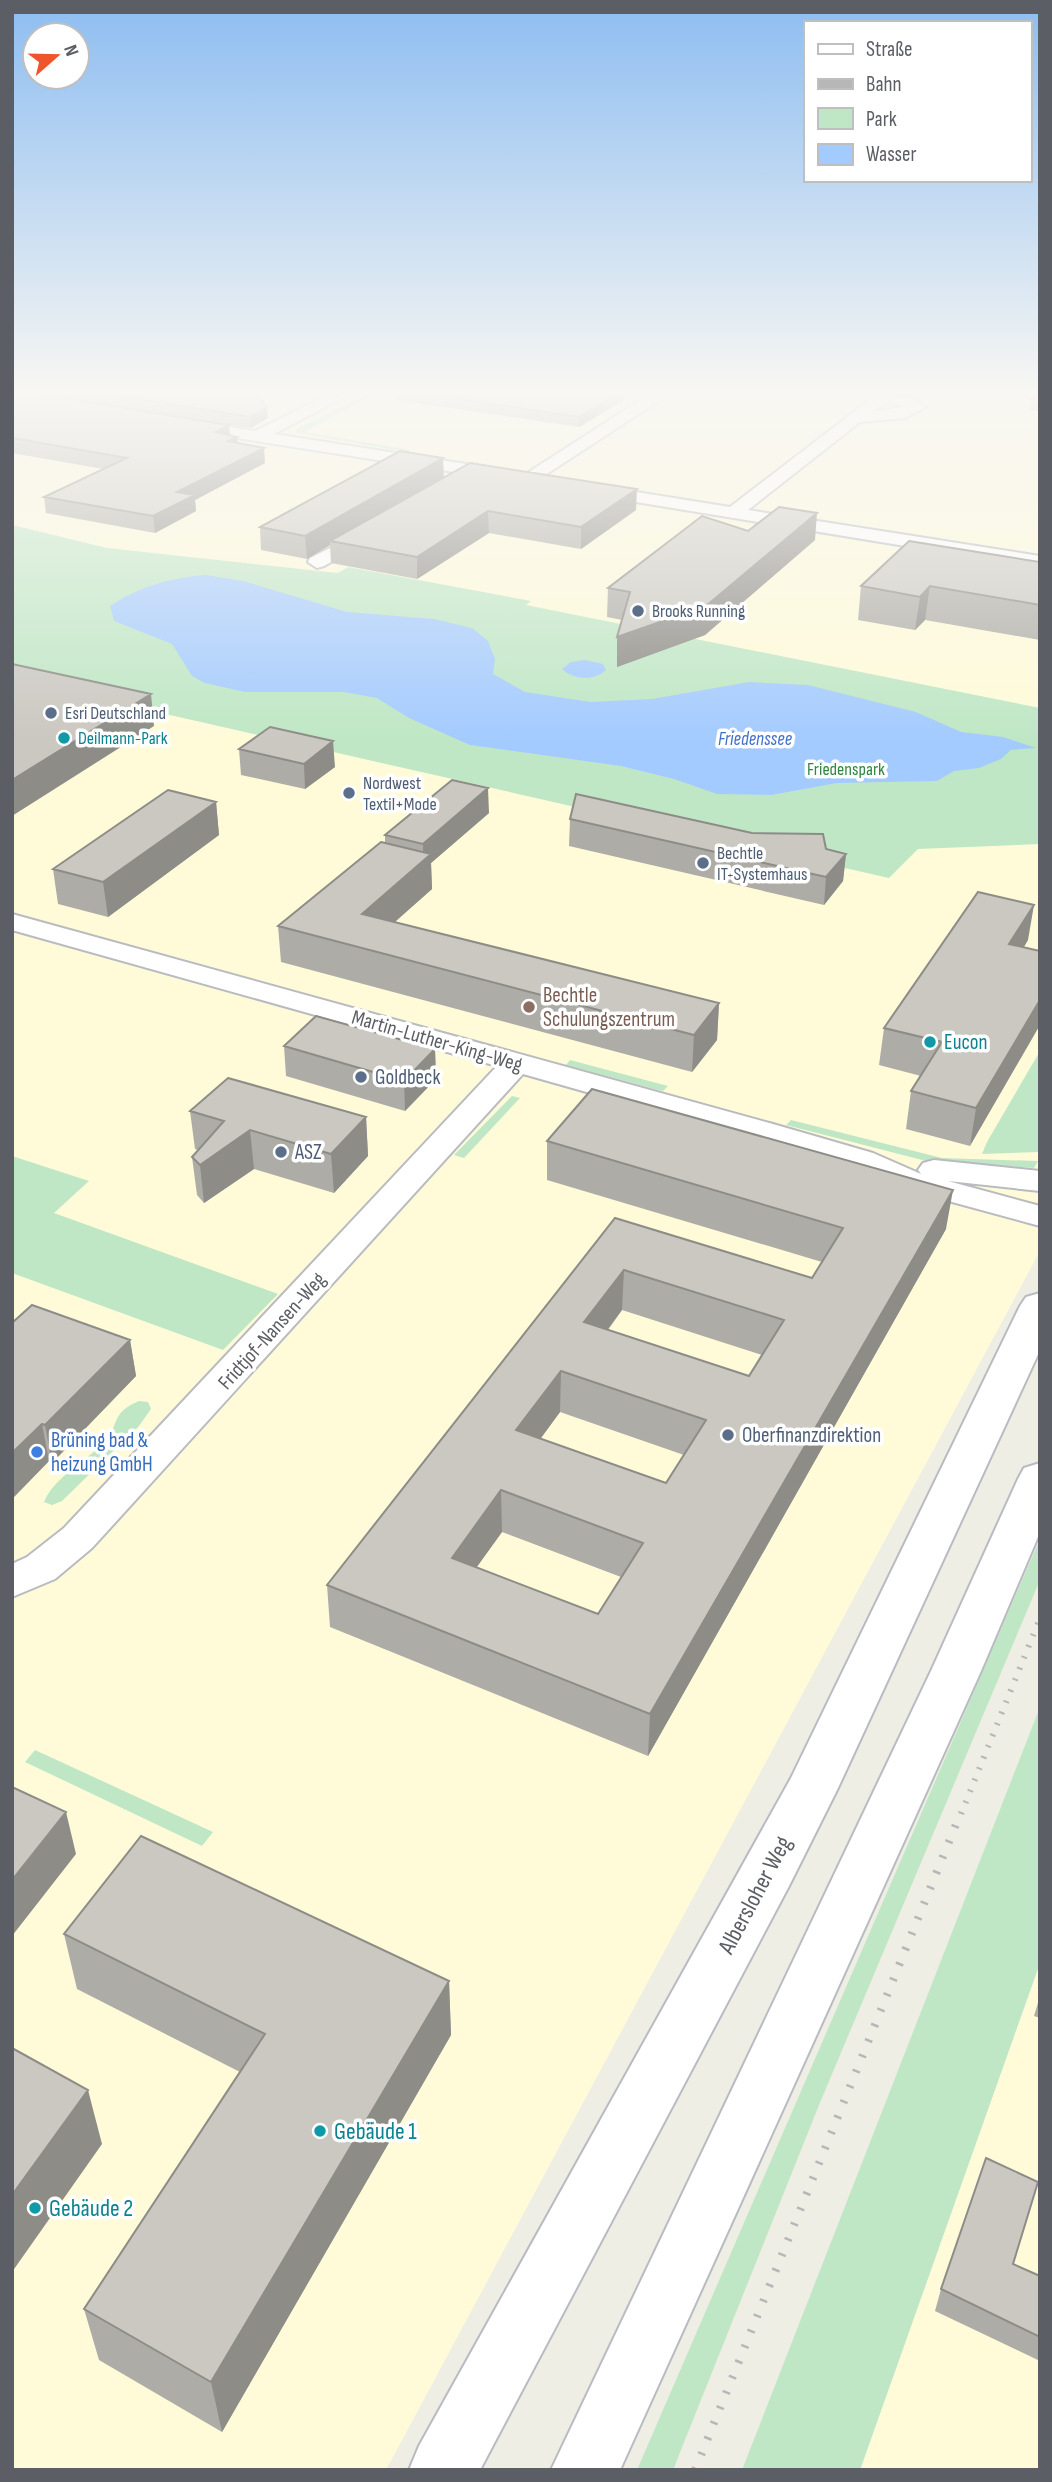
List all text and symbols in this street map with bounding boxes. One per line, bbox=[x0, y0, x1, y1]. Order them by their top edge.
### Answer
north arrow bbox=[21, 21, 91, 91]
legend bbox=[804, 21, 1031, 182]
text: Straße bbox=[866, 37, 912, 62]
text: N bbox=[58, 42, 83, 59]
text: Bahn bbox=[866, 72, 901, 97]
text: Park bbox=[866, 107, 897, 132]
text: Wasser bbox=[866, 142, 917, 167]
place label: Brooks Running bbox=[652, 601, 745, 622]
marker: Brooks Running bbox=[630, 603, 646, 619]
place label: Esri Deutschland bbox=[65, 703, 166, 724]
marker: Esri Deutschland bbox=[43, 705, 59, 721]
place label: Deilmann-Park bbox=[78, 728, 168, 749]
water label: Friedenssee bbox=[718, 728, 793, 751]
marker: Deilmann-Park bbox=[56, 730, 72, 746]
park label: Friedenspark bbox=[807, 759, 885, 780]
place label: Nordwest Textil+Mode bbox=[363, 773, 437, 815]
marker: Nordwest Textil+Mode bbox=[341, 785, 357, 801]
place label: Bechtle IT-Systemhaus bbox=[717, 843, 807, 885]
marker: Bechtle IT-Systemhaus bbox=[695, 855, 711, 871]
place label: Bechtle Schulungszentrum bbox=[543, 983, 675, 1032]
marker: Bechtle Schulungszentrum bbox=[521, 999, 537, 1015]
street label: Martin-Luther-King-Weg bbox=[349, 1005, 525, 1077]
place label: Eucon bbox=[944, 1030, 987, 1055]
marker: Eucon bbox=[922, 1034, 938, 1050]
place label: Goldbeck bbox=[375, 1065, 440, 1090]
marker: Goldbeck bbox=[353, 1069, 369, 1085]
place label: ASZ bbox=[294, 1140, 322, 1165]
marker: ASZ bbox=[273, 1144, 289, 1160]
street label: Fridtjof-Nansen-Weg bbox=[213, 1267, 331, 1395]
place label: Oberfinanzdirektion bbox=[742, 1423, 881, 1448]
marker: Oberfinanzdirektion bbox=[720, 1427, 736, 1443]
place label: Brüning bad & heizung GmbH bbox=[51, 1428, 153, 1477]
marker: Brüning bad & heizung GmbH bbox=[29, 1444, 45, 1460]
street label: Albersloher Weg bbox=[711, 1831, 798, 1960]
place label: Gebäude 1 bbox=[334, 2117, 417, 2146]
marker: Gebäude 1 bbox=[312, 2123, 328, 2139]
place label: Gebäude 2 bbox=[49, 2194, 133, 2223]
marker: Gebäude 2 bbox=[27, 2200, 43, 2216]

